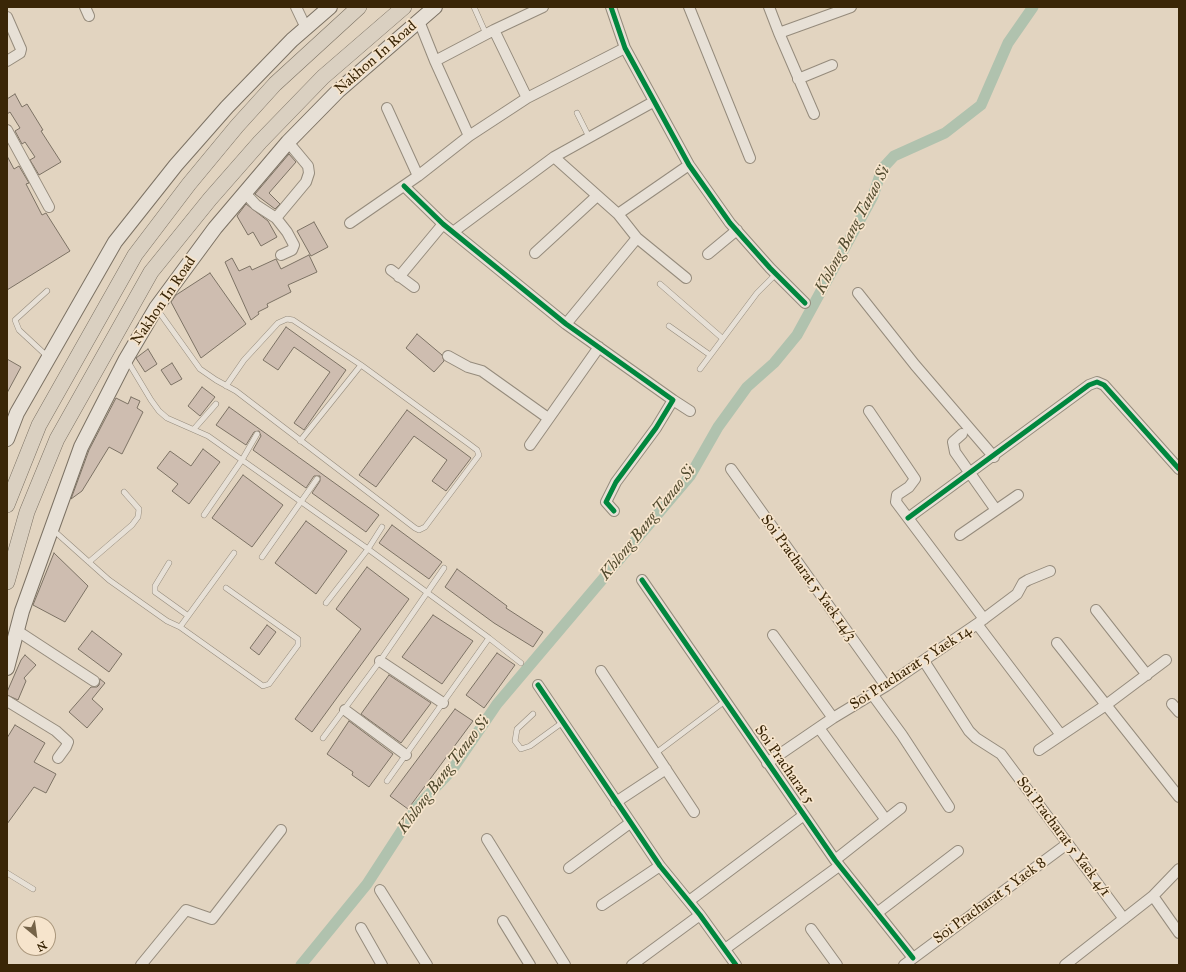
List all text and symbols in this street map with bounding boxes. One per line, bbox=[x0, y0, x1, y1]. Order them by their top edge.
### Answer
street label: Nakhon In Road bbox=[331, 18, 421, 98]
water label: Khlong Bang Tanao Si bbox=[811, 163, 895, 297]
street label: Nakhon In Road bbox=[128, 253, 200, 349]
water label: Khlong Bang Tanao Si bbox=[596, 462, 700, 584]
street label: Soi Pracharat 5 Yaek 14/3 bbox=[756, 511, 860, 645]
street label: Soi Pracharat 5 Yaek 14 bbox=[847, 622, 975, 714]
water label: Khlong Bang Tanao Si bbox=[394, 713, 494, 837]
street label: Soi Pracharat 5 bbox=[750, 722, 818, 808]
street label: Soi Pracharat 5 Yaek 4/1 bbox=[1012, 774, 1114, 900]
street label: Soi Pracharat 5 Yaek 8 bbox=[930, 854, 1050, 948]
north arrow bbox=[16, 916, 56, 956]
text: N bbox=[34, 938, 49, 954]

